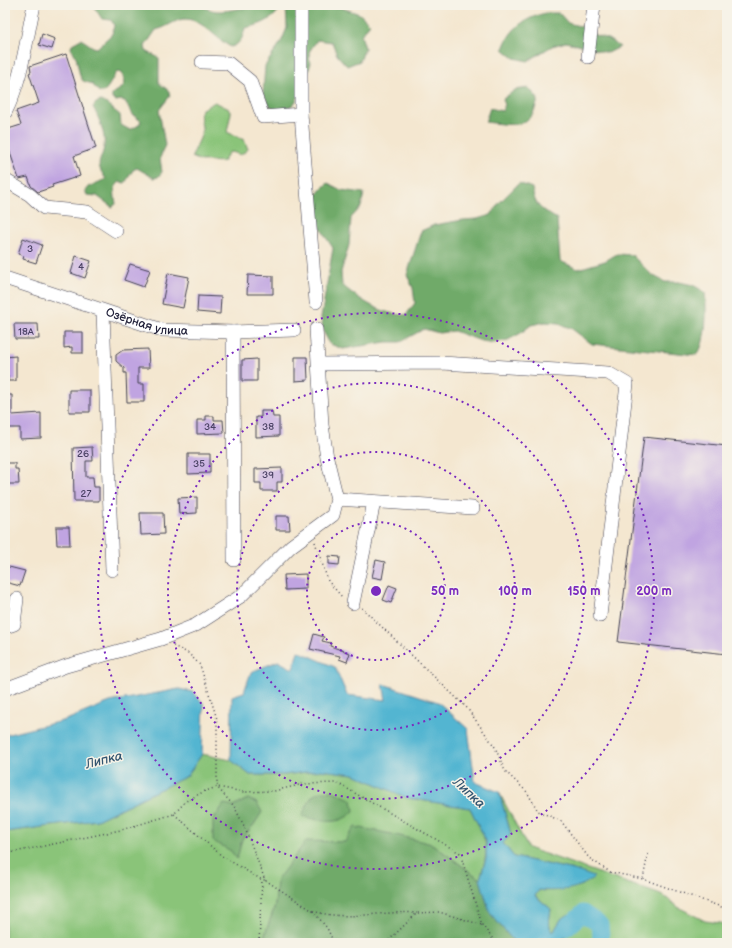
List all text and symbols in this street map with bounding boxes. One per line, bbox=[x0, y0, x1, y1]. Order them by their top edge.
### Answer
house number: 3 bbox=[27, 243, 33, 255]
house number: 4 bbox=[78, 261, 84, 273]
street label: Озёрная улица bbox=[104, 304, 188, 338]
house number: 18А bbox=[18, 326, 35, 338]
house number: 34 bbox=[204, 421, 216, 433]
house number: 38 bbox=[262, 421, 274, 433]
house number: 26 bbox=[77, 448, 89, 460]
house number: 35 bbox=[193, 458, 205, 470]
house number: 39 bbox=[262, 469, 274, 481]
house number: 27 bbox=[81, 488, 91, 500]
centre of rings bbox=[369, 584, 383, 598]
text: 50 m bbox=[431, 584, 459, 599]
text: 100 m bbox=[498, 584, 532, 599]
text: 150 m bbox=[568, 584, 600, 599]
text: 200 m bbox=[636, 584, 672, 599]
water label: Липка bbox=[83, 748, 125, 773]
water label: Липка bbox=[449, 774, 488, 812]

